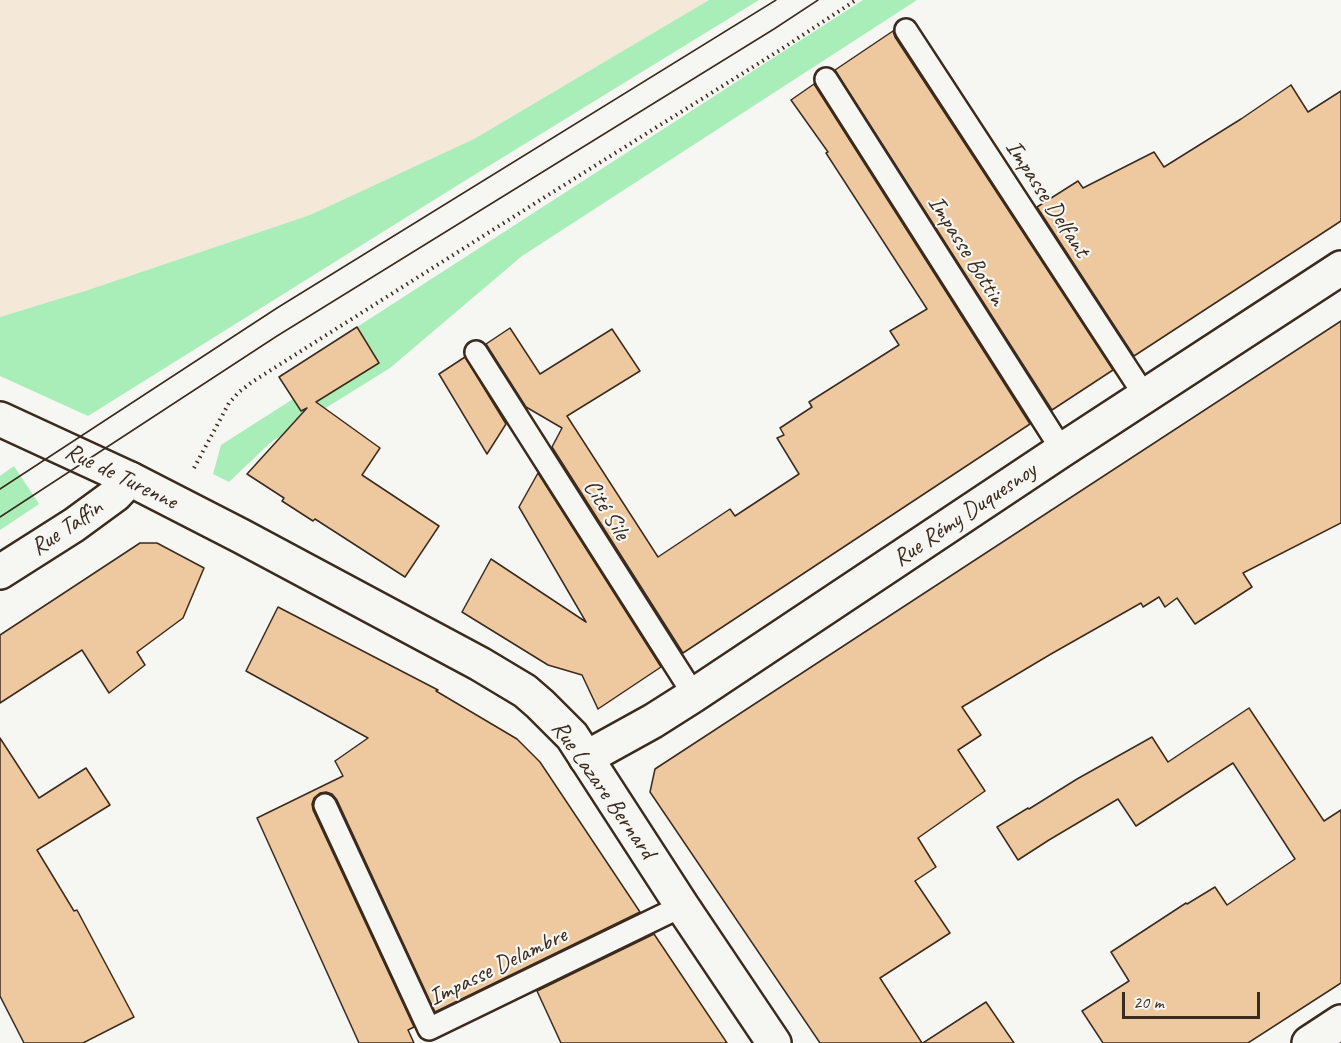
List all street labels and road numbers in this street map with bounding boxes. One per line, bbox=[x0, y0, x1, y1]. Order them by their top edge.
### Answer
street label: Impasse Delfant bbox=[998, 135, 1096, 263]
street label: Impasse Bottin bbox=[921, 190, 1011, 312]
street label: Rue de Turenne bbox=[60, 437, 182, 517]
street label: Rue Rémy Duquesnoy bbox=[888, 456, 1042, 574]
street label: Cité Sile bbox=[576, 474, 636, 546]
street label: Rue Taffin bbox=[26, 494, 108, 562]
street label: Rue Lazare Bernard bbox=[545, 715, 661, 865]
street label: Impasse Delambre bbox=[424, 921, 572, 1013]

